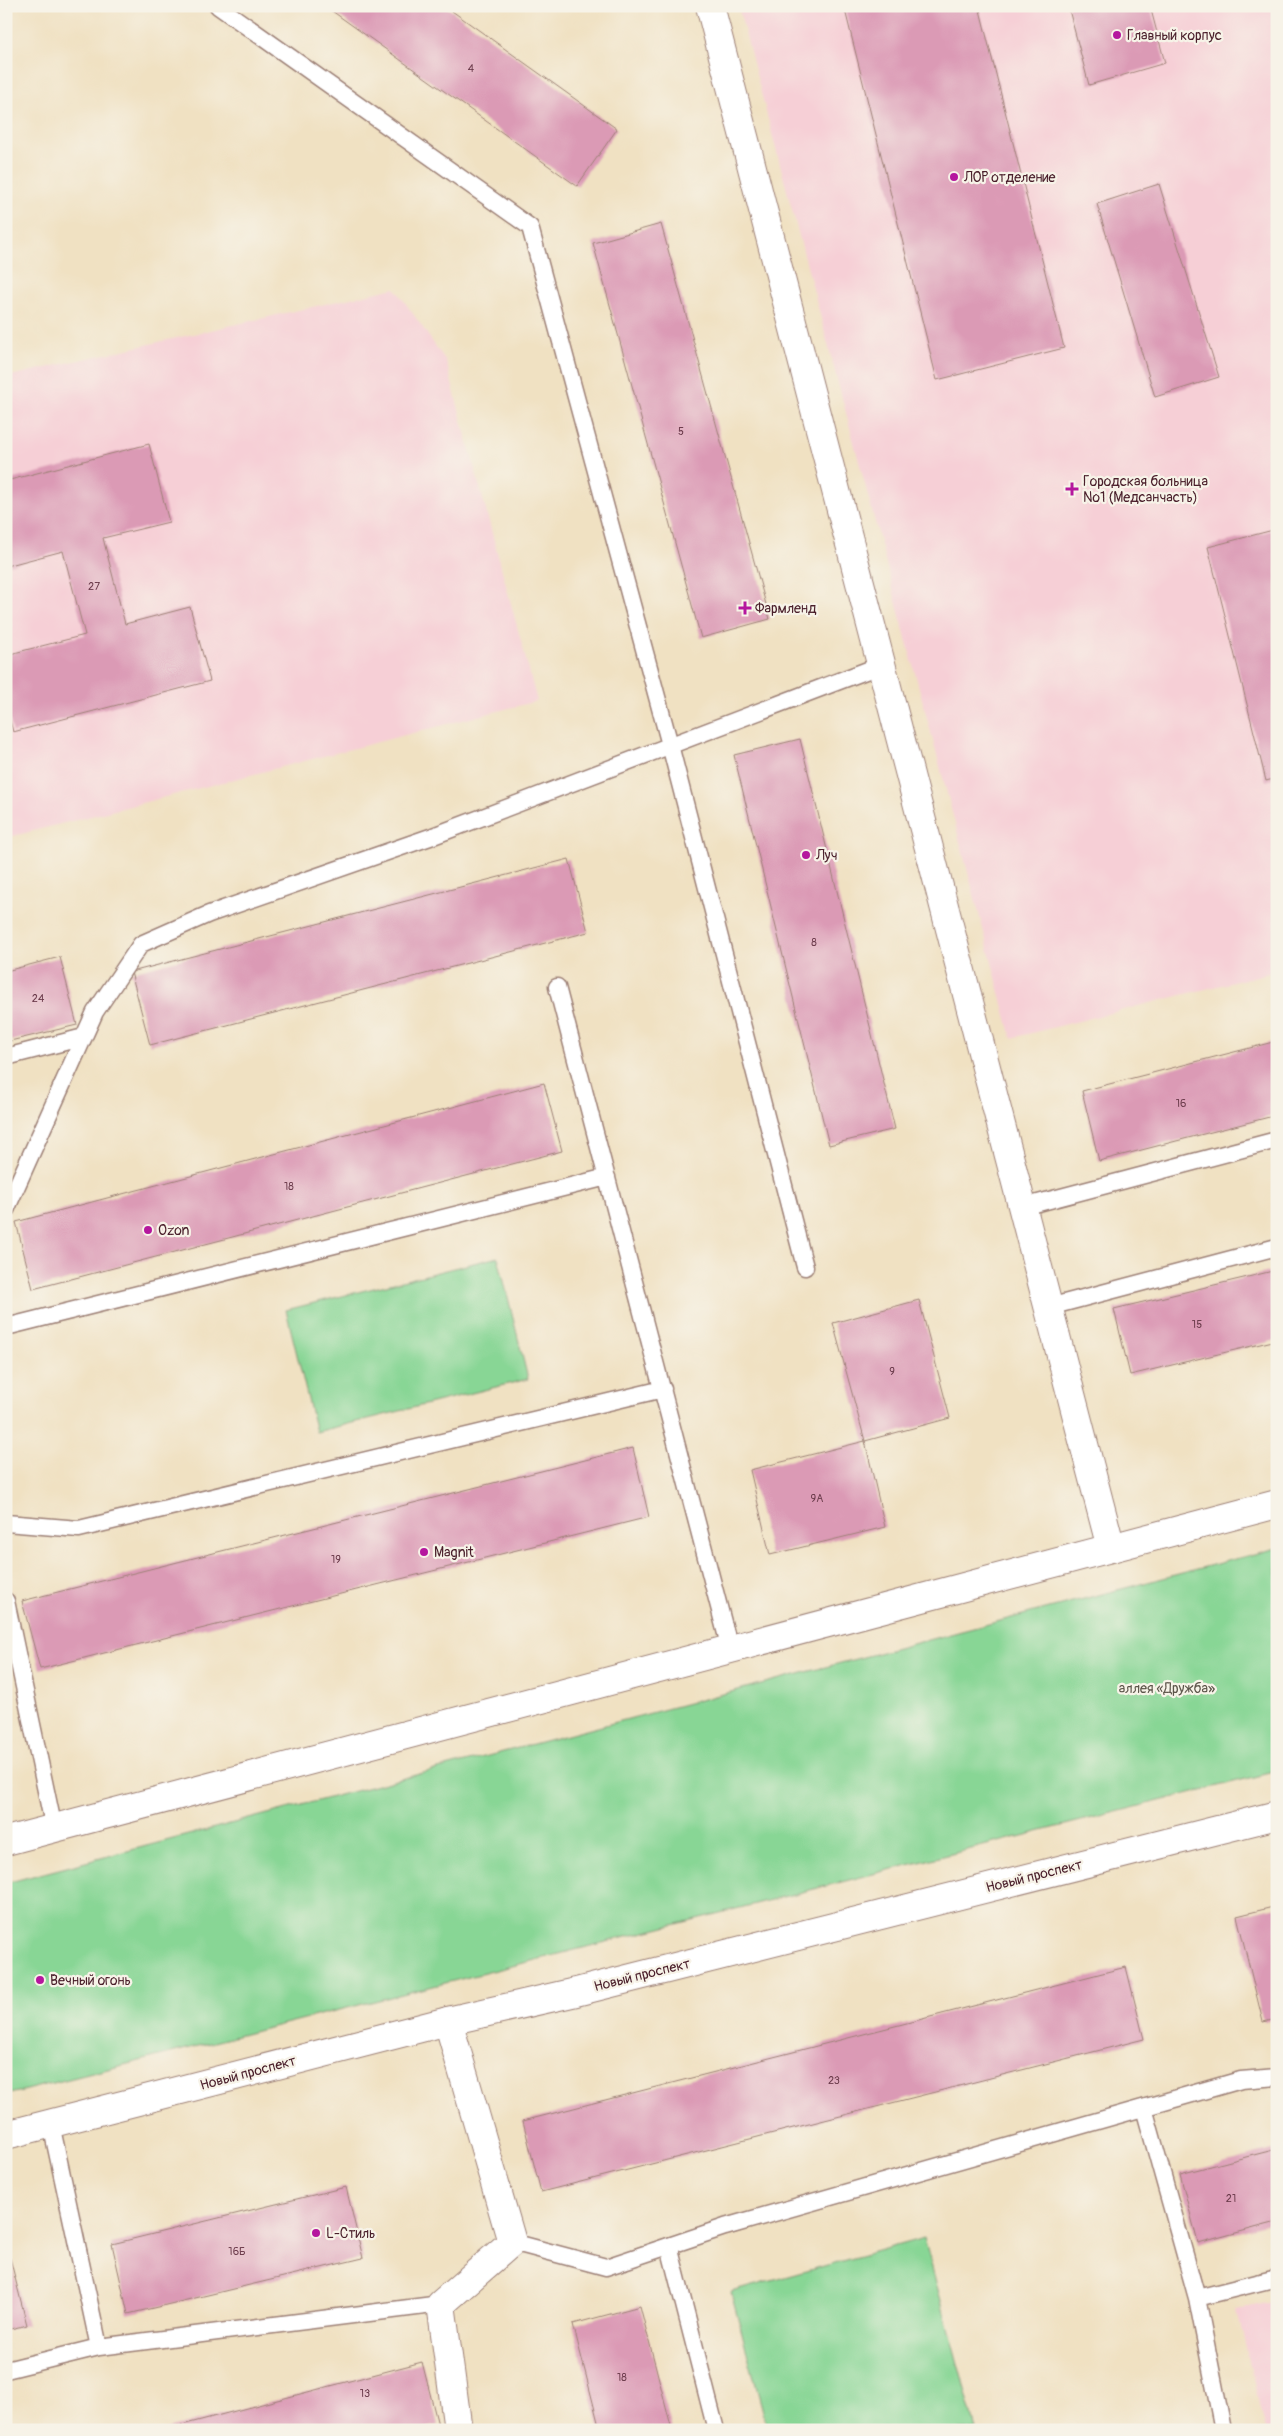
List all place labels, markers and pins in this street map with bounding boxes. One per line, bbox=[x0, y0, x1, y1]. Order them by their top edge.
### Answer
place label: Главный корпус bbox=[1127, 27, 1222, 44]
marker: Главный корпус bbox=[1111, 29, 1123, 41]
place label: ЛОР отделение bbox=[963, 169, 1056, 186]
marker: ЛОР отделение bbox=[948, 171, 960, 183]
place label: Городская больница №1 (Медсанчасть) bbox=[1083, 473, 1208, 506]
marker: Городская больница №1 (Медсанчасть) bbox=[1065, 482, 1079, 496]
place label: Фармленд bbox=[755, 600, 817, 617]
marker: Фармленд bbox=[739, 602, 751, 614]
place label: Луч bbox=[815, 847, 837, 864]
marker: Луч bbox=[800, 849, 812, 861]
place label: Ozon bbox=[158, 1222, 190, 1239]
marker: Ozon bbox=[142, 1224, 154, 1236]
place label: Magnit bbox=[434, 1544, 474, 1561]
marker: Magnit bbox=[418, 1546, 430, 1558]
place label: Вечный огонь bbox=[50, 1972, 131, 1989]
marker: Вечный огонь bbox=[34, 1974, 46, 1986]
place label: L-Стиль bbox=[326, 2225, 376, 2242]
marker: L-Стиль bbox=[310, 2227, 322, 2239]

